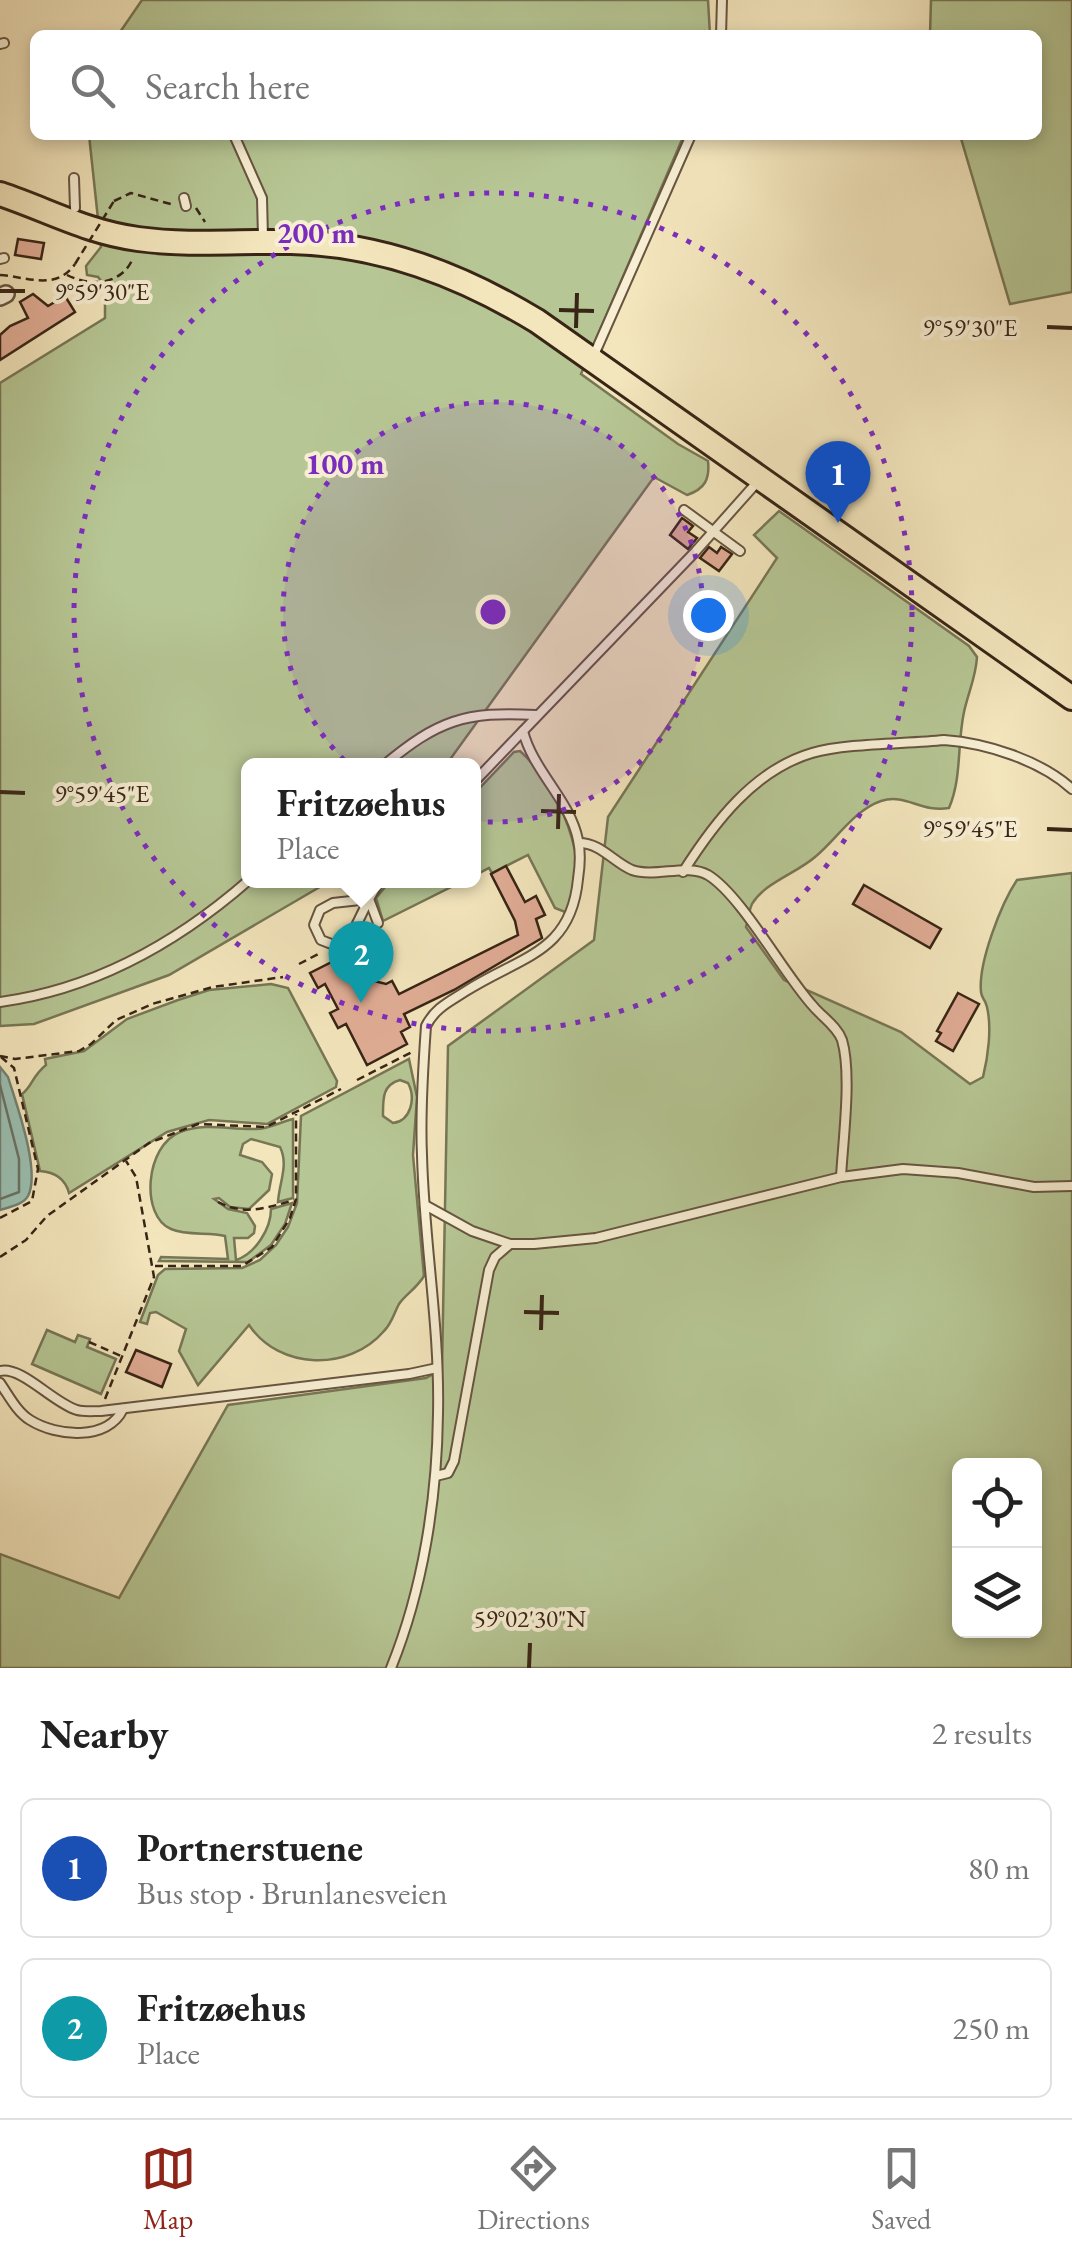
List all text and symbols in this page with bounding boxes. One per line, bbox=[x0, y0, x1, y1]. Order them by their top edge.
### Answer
search box bbox=[30, 30, 1042, 140]
icon: search bbox=[65, 58, 120, 113]
text: Search here bbox=[145, 61, 310, 110]
text: 200 m bbox=[277, 213, 355, 252]
text: 9°59'30"E bbox=[55, 275, 149, 307]
text: 9°59'30"E bbox=[923, 311, 1017, 343]
pin: 1 bbox=[806, 440, 870, 523]
text: 100 m bbox=[306, 444, 384, 483]
your location bbox=[683, 590, 734, 641]
centre of rings bbox=[475, 594, 511, 630]
popup bbox=[241, 758, 481, 888]
text: 9°59'45"E bbox=[55, 777, 149, 809]
text: Fritzøehus bbox=[277, 778, 445, 827]
text: 9°59'45"E bbox=[923, 812, 1017, 844]
text: Place bbox=[277, 827, 340, 869]
pin: 2 bbox=[328, 920, 394, 1003]
map controls bbox=[952, 1458, 1042, 1638]
button: locate bbox=[952, 1458, 1042, 1548]
button: layers bbox=[952, 1548, 1042, 1638]
text: 59°02'30"N bbox=[474, 1602, 586, 1634]
text: Nearby bbox=[40, 1706, 169, 1761]
text: 2 results bbox=[932, 1712, 1032, 1754]
text: Portnerstuene bbox=[137, 1823, 363, 1872]
text: 1 bbox=[66, 1847, 83, 1889]
text: 80 m bbox=[968, 1847, 1030, 1889]
text: Bus stop · Brunlanesveien bbox=[137, 1872, 448, 1914]
text: Fritzøehus bbox=[137, 1983, 306, 2032]
text: 2 bbox=[66, 2007, 83, 2049]
text: 250 m bbox=[953, 2007, 1030, 2049]
text: Place bbox=[137, 2032, 200, 2074]
tab: Map bbox=[141, 2141, 196, 2237]
tab: Directions bbox=[477, 2141, 590, 2237]
tab: Saved bbox=[871, 2141, 931, 2237]

